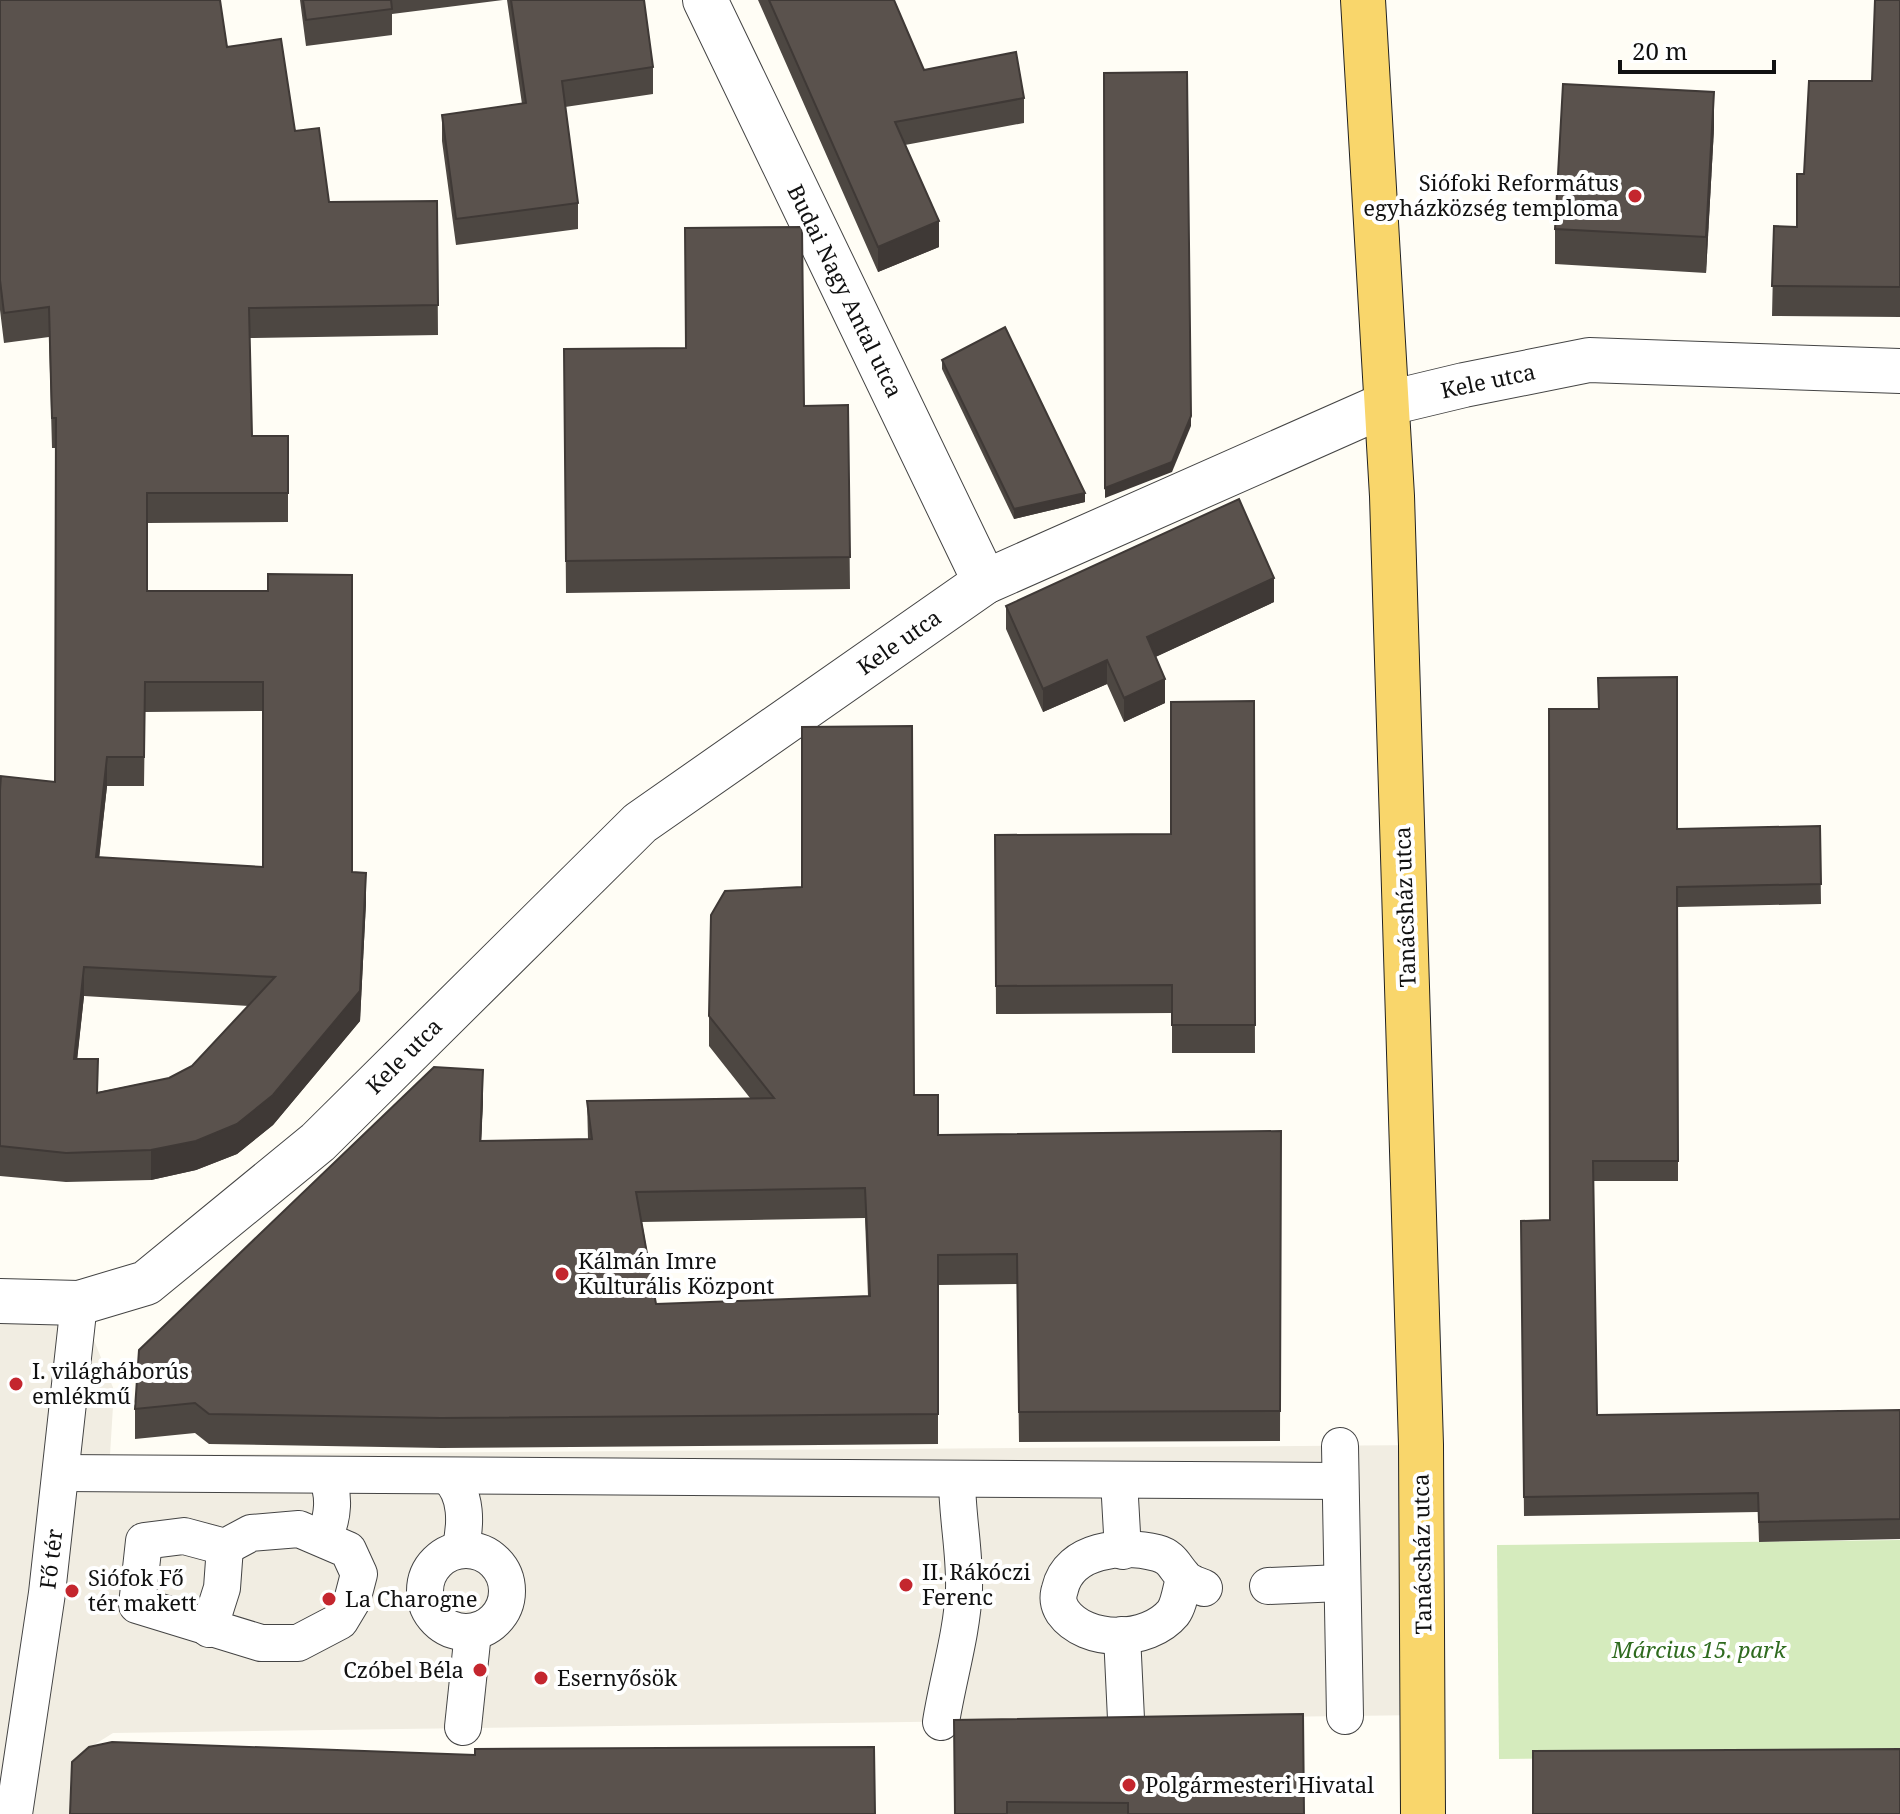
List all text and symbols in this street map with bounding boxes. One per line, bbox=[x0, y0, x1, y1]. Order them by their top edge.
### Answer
scale bar bbox=[1620, 24, 1774, 74]
text: 20 m bbox=[1632, 34, 1688, 67]
place label: Siófoki Református egyházközség temploma bbox=[1363, 167, 1619, 222]
street label: Budai Nagy Antal utca bbox=[781, 179, 911, 402]
marker: Siófoki Református egyházközség temploma bbox=[1626, 187, 1644, 205]
street label: Kele utca bbox=[1438, 355, 1538, 405]
street label: Kele utca bbox=[851, 601, 946, 681]
street label: Tanácsház utca bbox=[1386, 826, 1422, 988]
street label: Kele utca bbox=[359, 1011, 448, 1100]
place label: Kálmán Imre Kulturális Központ bbox=[578, 1245, 775, 1300]
marker: Kálmán Imre Kulturális Központ bbox=[553, 1265, 571, 1283]
place label: I. világháborús emlékmű bbox=[32, 1355, 189, 1410]
marker: I. világháborús emlékmű bbox=[7, 1375, 25, 1393]
street label: Tanácsház utca bbox=[1405, 1473, 1437, 1635]
street label: Fő tér bbox=[31, 1526, 69, 1591]
place label: II. Rákóczi Ferenc bbox=[922, 1556, 1030, 1611]
place label: Siófok Fő tér makett bbox=[88, 1562, 197, 1617]
marker: II. Rákóczi Ferenc bbox=[897, 1576, 915, 1594]
marker: Siófok Fő tér makett bbox=[63, 1582, 81, 1600]
place label: La Charogne bbox=[345, 1583, 478, 1613]
marker: La Charogne bbox=[320, 1590, 338, 1608]
park label: Március 15. park bbox=[1611, 1634, 1787, 1664]
place label: Czóbel Béla bbox=[343, 1654, 464, 1684]
marker: Czóbel Béla bbox=[471, 1661, 489, 1679]
place label: Esernyősök bbox=[557, 1662, 677, 1692]
marker: Esernyősök bbox=[532, 1669, 550, 1687]
place label: Polgármesteri Hivatal bbox=[1145, 1769, 1374, 1799]
marker: Polgármesteri Hivatal bbox=[1120, 1776, 1138, 1794]

